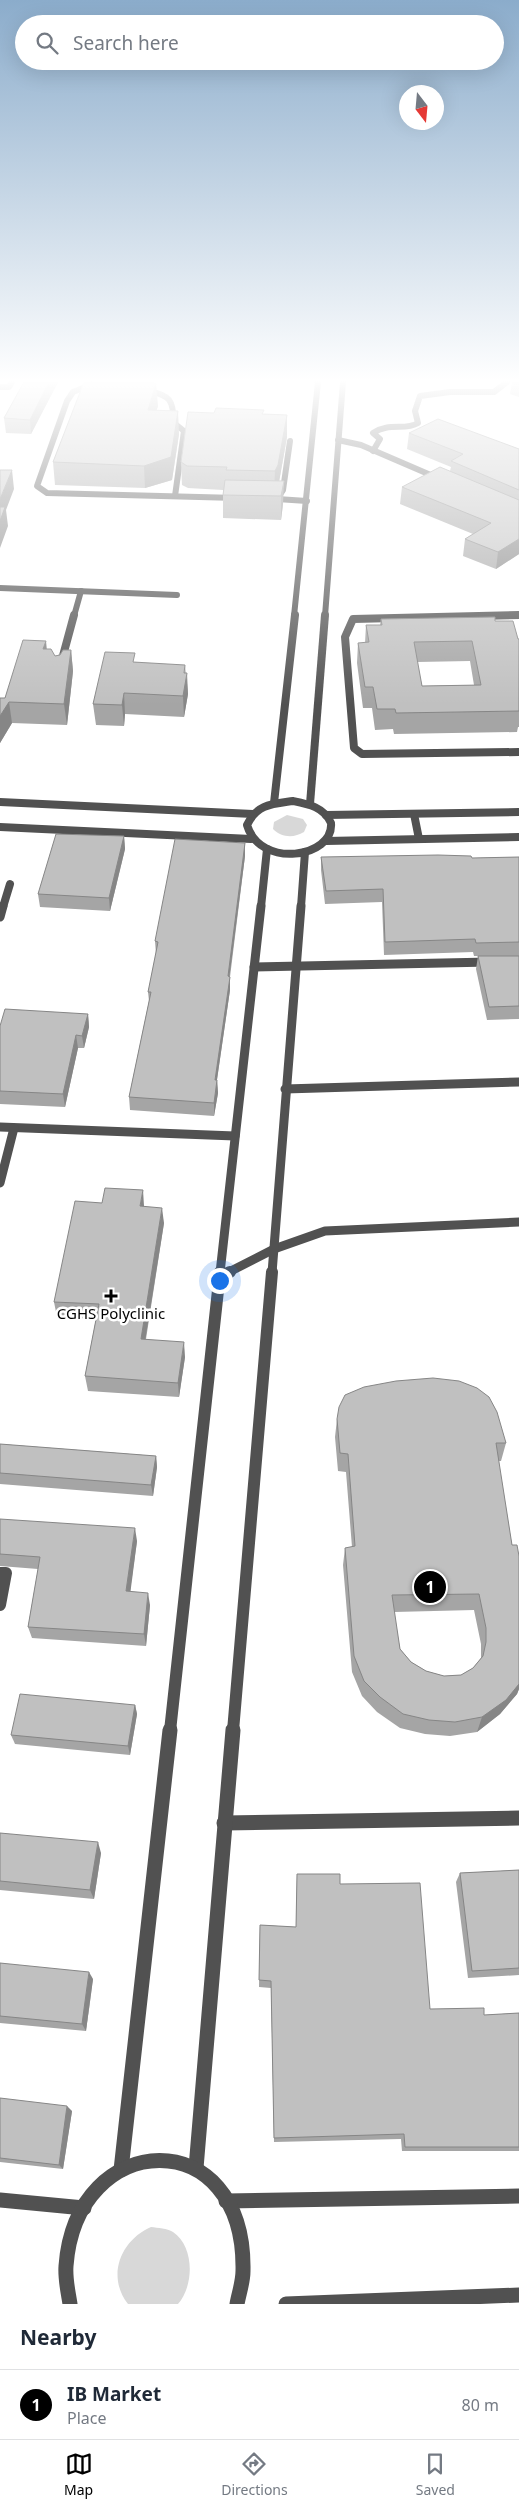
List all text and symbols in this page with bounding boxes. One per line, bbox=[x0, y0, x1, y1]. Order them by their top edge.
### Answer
search box bbox=[15, 15, 504, 70]
icon: search bbox=[33, 29, 61, 57]
text: Search here bbox=[73, 30, 179, 56]
north arrow bbox=[399, 85, 444, 130]
your location bbox=[207, 1268, 233, 1294]
marker: CGHS Polyclinic bbox=[104, 1289, 118, 1303]
place label: CGHS Polyclinic bbox=[57, 1303, 165, 1323]
pin: 1 bbox=[414, 1568, 446, 1606]
text: Nearby bbox=[20, 2323, 96, 2351]
text: IB Market bbox=[67, 2381, 161, 2407]
text: 1 bbox=[31, 2394, 41, 2416]
text: 80 m bbox=[462, 2394, 499, 2416]
text: Place bbox=[67, 2407, 107, 2429]
tab: Map bbox=[64, 2450, 93, 2499]
tab: Directions bbox=[221, 2450, 288, 2499]
tab: Saved bbox=[416, 2450, 455, 2499]

